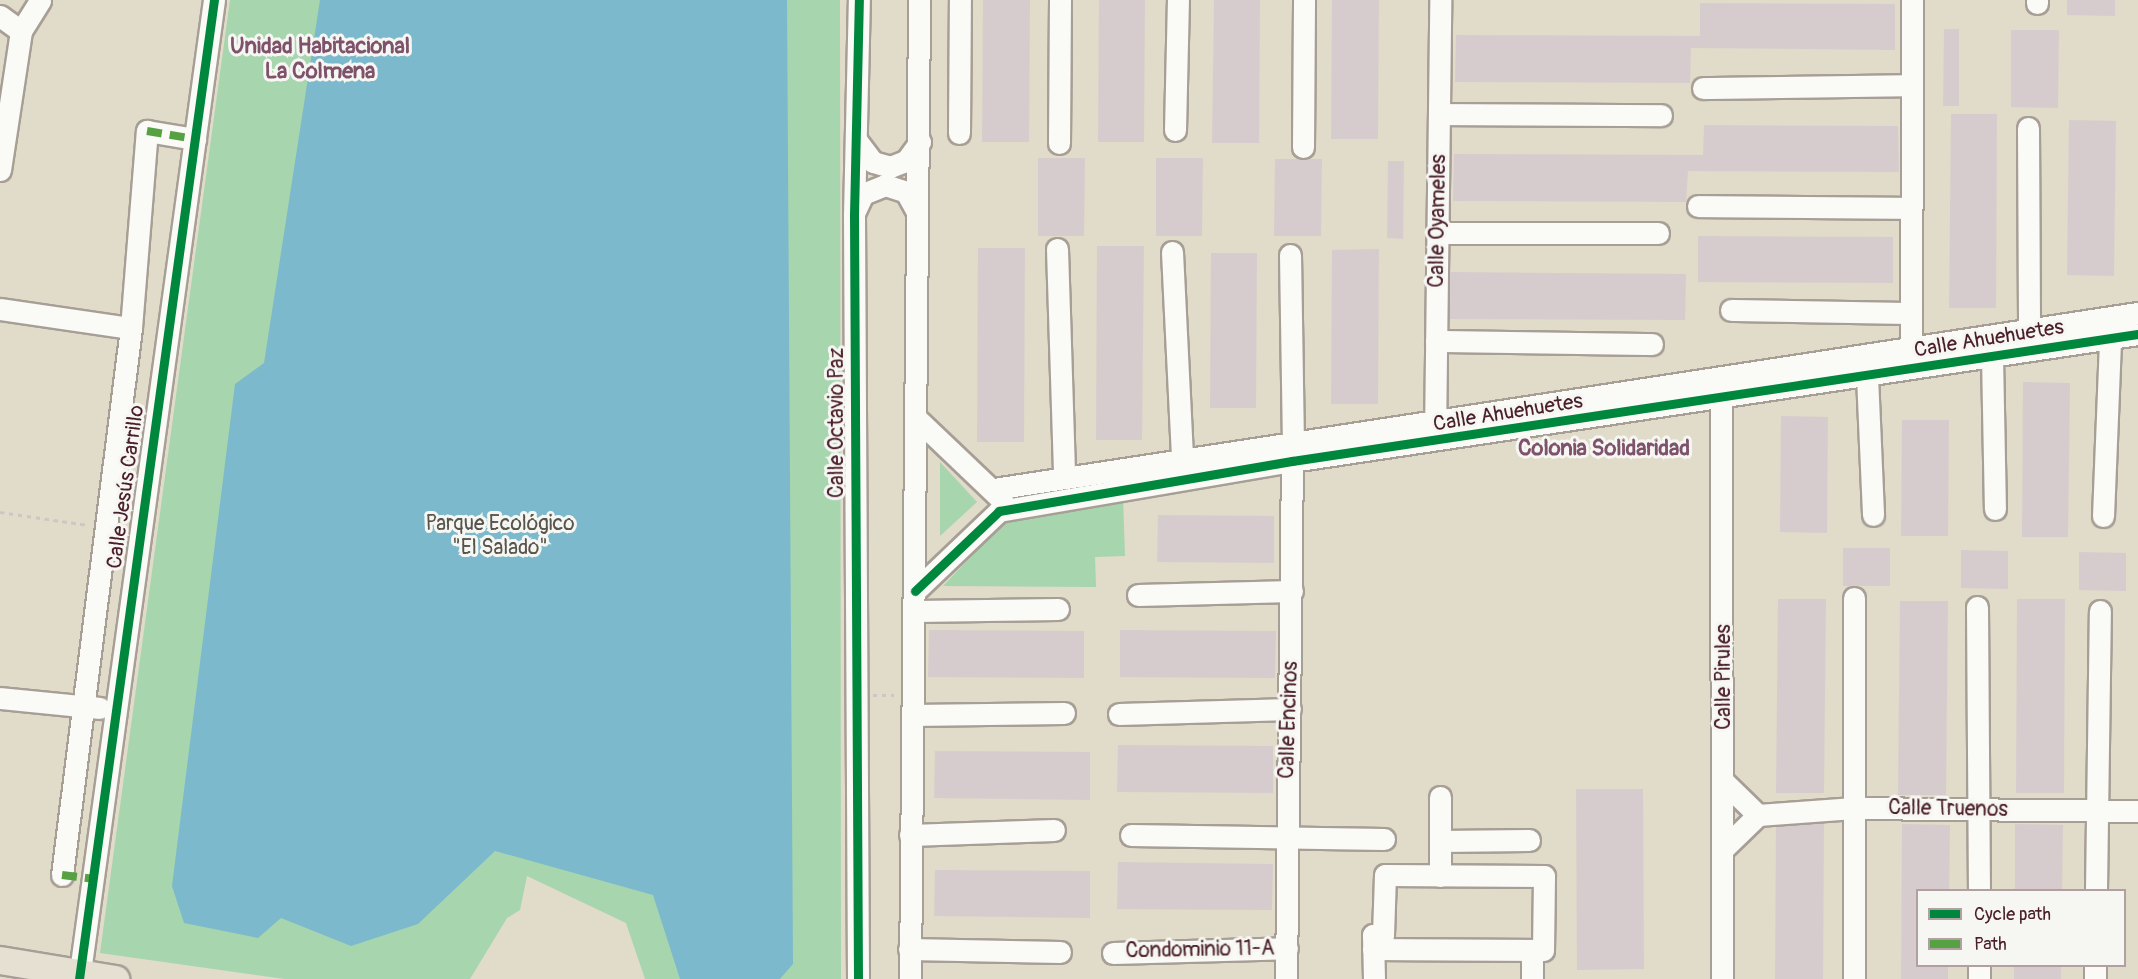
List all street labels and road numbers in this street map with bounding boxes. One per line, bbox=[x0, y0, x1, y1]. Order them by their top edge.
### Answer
street label: Calle Oyameles bbox=[1424, 154, 1452, 288]
street label: Calle Ahuehuetes bbox=[1912, 315, 2066, 363]
street label: Calle Octavio Paz bbox=[824, 348, 850, 498]
street label: Calle Ahuehuetes bbox=[1431, 389, 1585, 437]
street label: Calle Jesús Carrillo bbox=[102, 404, 150, 570]
street label: Calle Pirules bbox=[1711, 624, 1737, 730]
street label: Calle Encinos bbox=[1274, 661, 1304, 779]
street label: Calle Truenos bbox=[1888, 795, 2008, 823]
street label: Condominio 11-A bbox=[1125, 936, 1275, 964]

